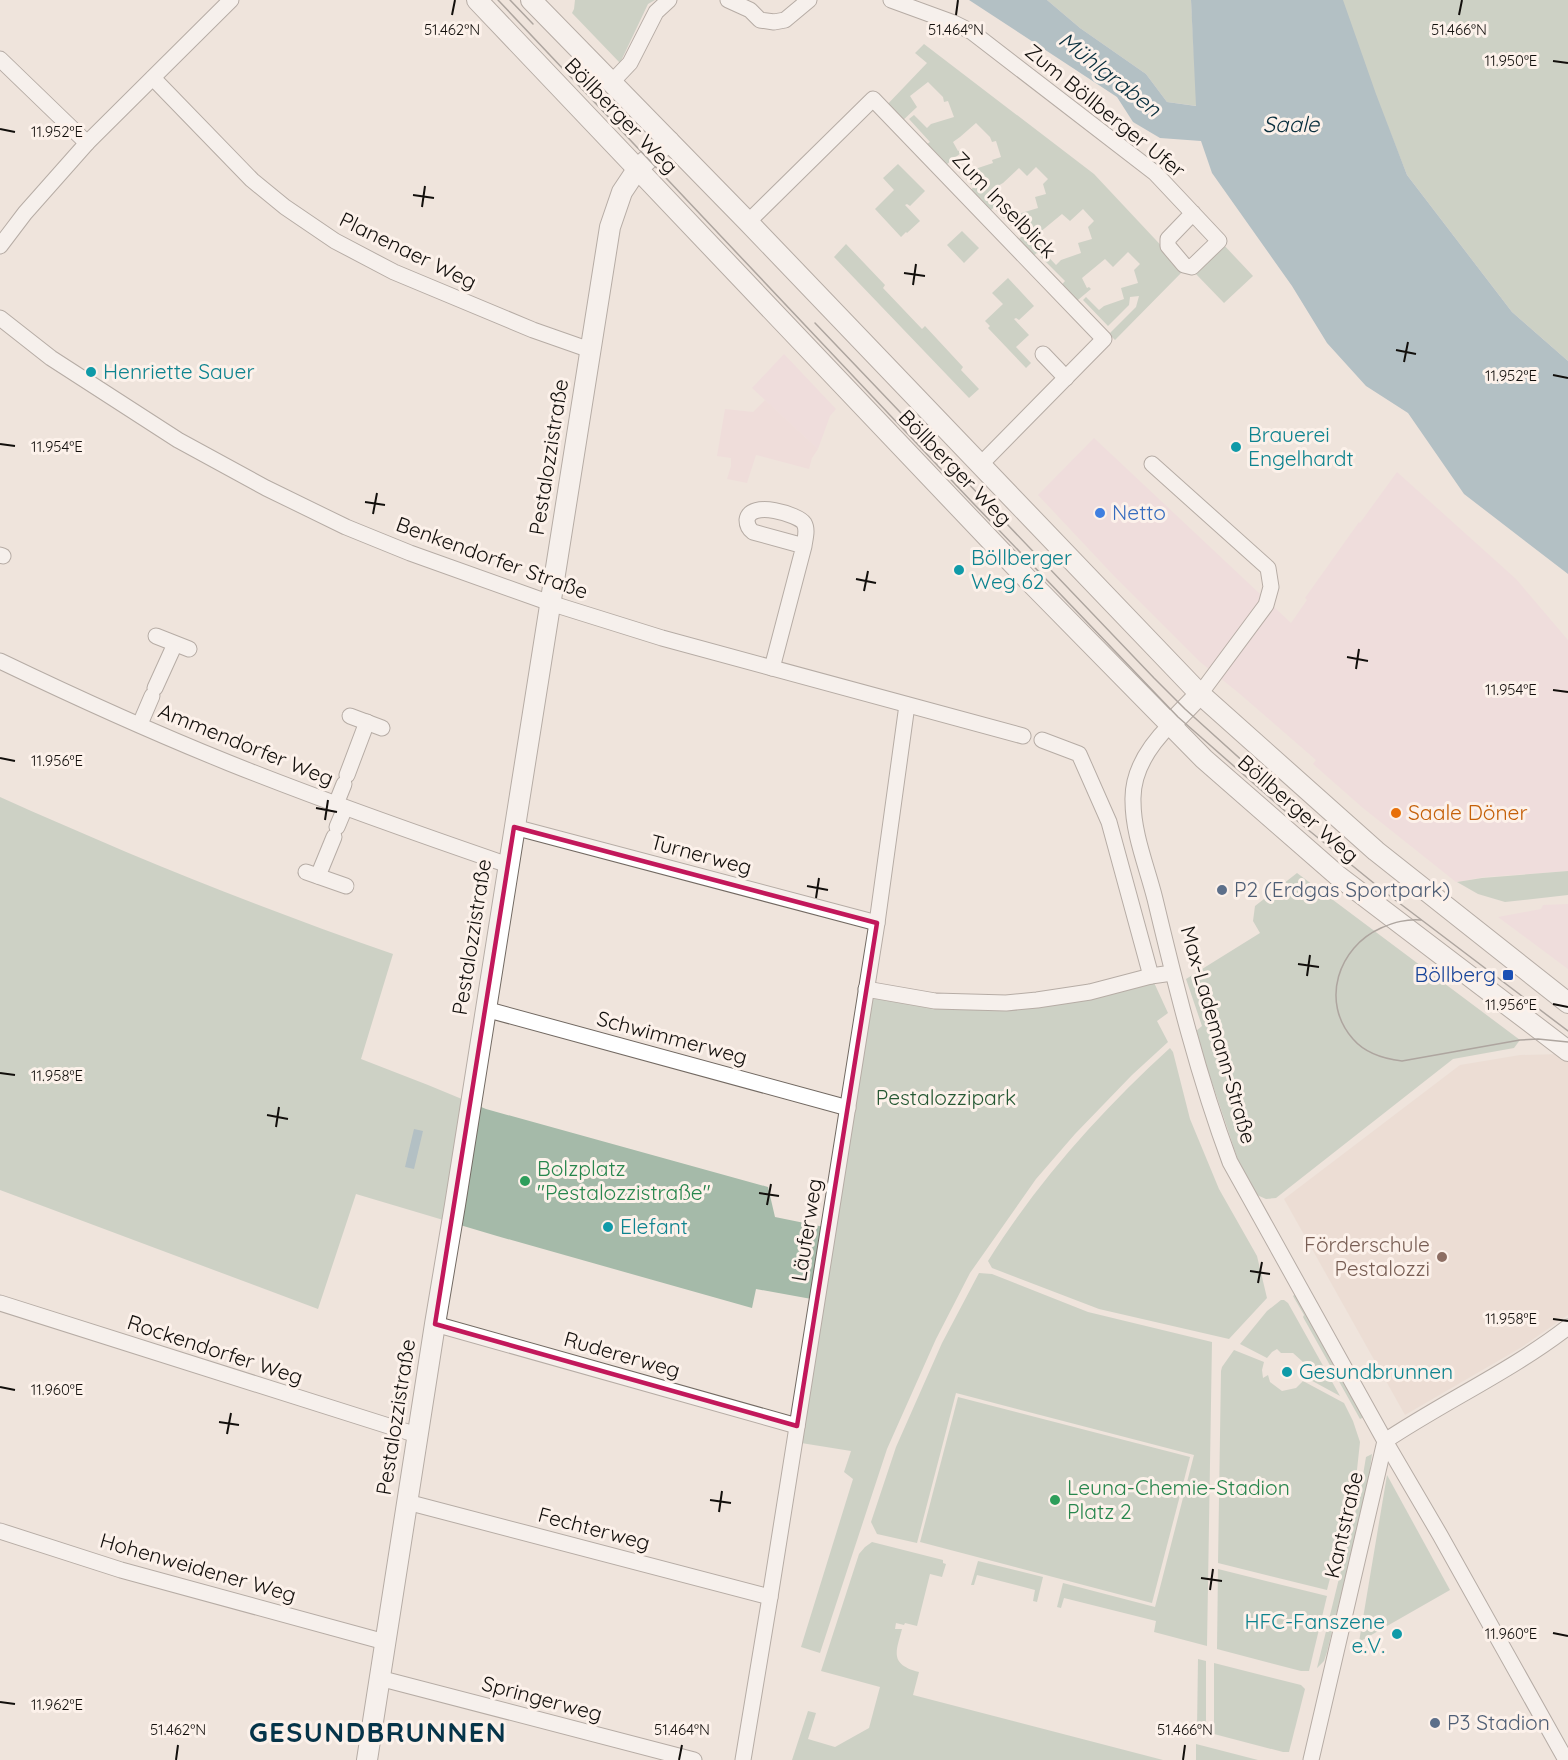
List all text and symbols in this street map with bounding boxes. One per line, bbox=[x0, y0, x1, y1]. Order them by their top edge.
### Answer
text: 51.462°N bbox=[424, 20, 480, 39]
text: 51.464°N bbox=[928, 20, 984, 39]
text: 51.466°N bbox=[1431, 20, 1487, 39]
water label: Mühlgraben bbox=[1053, 25, 1168, 123]
street label: Zum Böllberger Ufer bbox=[1020, 38, 1191, 183]
text: 11.950°E bbox=[1485, 51, 1537, 70]
street label: Böllberger Weg bbox=[560, 52, 684, 179]
water label: Saale bbox=[1263, 110, 1321, 138]
text: 11.952°E bbox=[31, 122, 83, 141]
street label: Zum Inselblick bbox=[947, 146, 1062, 263]
street label: Planenaer Weg bbox=[336, 206, 481, 295]
place label: Henriette Sauer bbox=[103, 358, 255, 384]
marker: Henriette Sauer bbox=[84, 365, 98, 379]
text: 11.952°E bbox=[1485, 366, 1537, 385]
street label: Pestalozzistraße bbox=[523, 377, 573, 537]
street label: Böllberger Weg bbox=[894, 404, 1018, 531]
place label: Brauerei Engelhardt bbox=[1248, 421, 1354, 471]
text: 11.954°E bbox=[31, 437, 83, 456]
marker: Brauerei Engelhardt bbox=[1229, 440, 1243, 454]
place label: Netto bbox=[1112, 499, 1166, 525]
marker: Netto bbox=[1093, 506, 1107, 520]
street label: Benkendorfer Straße bbox=[393, 510, 592, 604]
place label: Böllberger Weg 62 bbox=[971, 544, 1072, 594]
marker: Böllberger Weg 62 bbox=[952, 563, 966, 577]
text: 11.954°E bbox=[1485, 680, 1537, 699]
street label: Ammendorfer Weg bbox=[155, 697, 338, 791]
street label: Böllberger Weg bbox=[1233, 749, 1364, 868]
text: 11.956°E bbox=[31, 751, 83, 770]
place label: Saale Döner bbox=[1408, 799, 1528, 825]
marker: Saale Döner bbox=[1389, 806, 1403, 820]
street label: Turnerweg bbox=[648, 828, 755, 880]
street label: Pestalozzistraße bbox=[446, 857, 496, 1017]
place label: P2 (Erdgas Sportpark) bbox=[1234, 876, 1450, 902]
marker: P2 (Erdgas Sportpark) bbox=[1215, 883, 1229, 897]
street label: Max-Lademann-Straße bbox=[1175, 923, 1263, 1147]
place label: Böllberg bbox=[1415, 961, 1496, 987]
marker: Böllberg bbox=[1501, 968, 1515, 982]
text: 11.956°E bbox=[1485, 995, 1537, 1014]
street label: Schwimmerweg bbox=[594, 1004, 750, 1070]
text: 11.958°E bbox=[31, 1066, 83, 1085]
park label: Pestalozzipark bbox=[876, 1084, 1016, 1110]
place label: Bolzplatz "Pestalozzistraße" bbox=[537, 1155, 711, 1205]
marker: Bolzplatz "Pestalozzistraße" bbox=[518, 1174, 532, 1188]
street label: Läuferweg bbox=[785, 1176, 827, 1283]
place label: Elefant bbox=[620, 1213, 688, 1239]
marker: Elefant bbox=[601, 1220, 615, 1234]
place label: Förderschule Pestalozzi bbox=[1304, 1231, 1430, 1281]
marker: Förderschule Pestalozzi bbox=[1435, 1250, 1449, 1264]
street label: Rockendorfer Weg bbox=[124, 1308, 306, 1390]
text: 11.958°E bbox=[1485, 1309, 1537, 1328]
street label: Rudererweg bbox=[561, 1325, 683, 1383]
street label: Pestalozzistraße bbox=[370, 1337, 420, 1497]
place label: Gesundbrunnen bbox=[1299, 1358, 1453, 1384]
marker: Gesundbrunnen bbox=[1280, 1365, 1294, 1379]
text: 11.960°E bbox=[31, 1380, 83, 1399]
street label: Kantstraße bbox=[1318, 1469, 1368, 1581]
place label: Leuna-Chemie-Stadion Platz 2 bbox=[1067, 1474, 1290, 1524]
marker: Leuna-Chemie-Stadion Platz 2 bbox=[1048, 1493, 1062, 1507]
street label: Fechterweg bbox=[535, 1501, 653, 1555]
street label: Hohenweidener Weg bbox=[97, 1527, 299, 1608]
place label: HFC-Fanszene e.V. bbox=[1244, 1608, 1385, 1658]
text: 11.960°E bbox=[1485, 1624, 1537, 1643]
marker: HFC-Fanszene e.V. bbox=[1390, 1627, 1404, 1641]
street label: Springerweg bbox=[479, 1669, 605, 1727]
text: 11.962°E bbox=[31, 1695, 83, 1714]
place label: P3 Stadion bbox=[1447, 1709, 1550, 1735]
district label: GESUNDBRUNNEN bbox=[249, 1715, 507, 1749]
marker: P3 Stadion bbox=[1428, 1716, 1442, 1730]
text: 51.462°N bbox=[150, 1720, 206, 1739]
text: 51.464°N bbox=[654, 1720, 710, 1739]
text: 51.466°N bbox=[1157, 1720, 1213, 1739]

